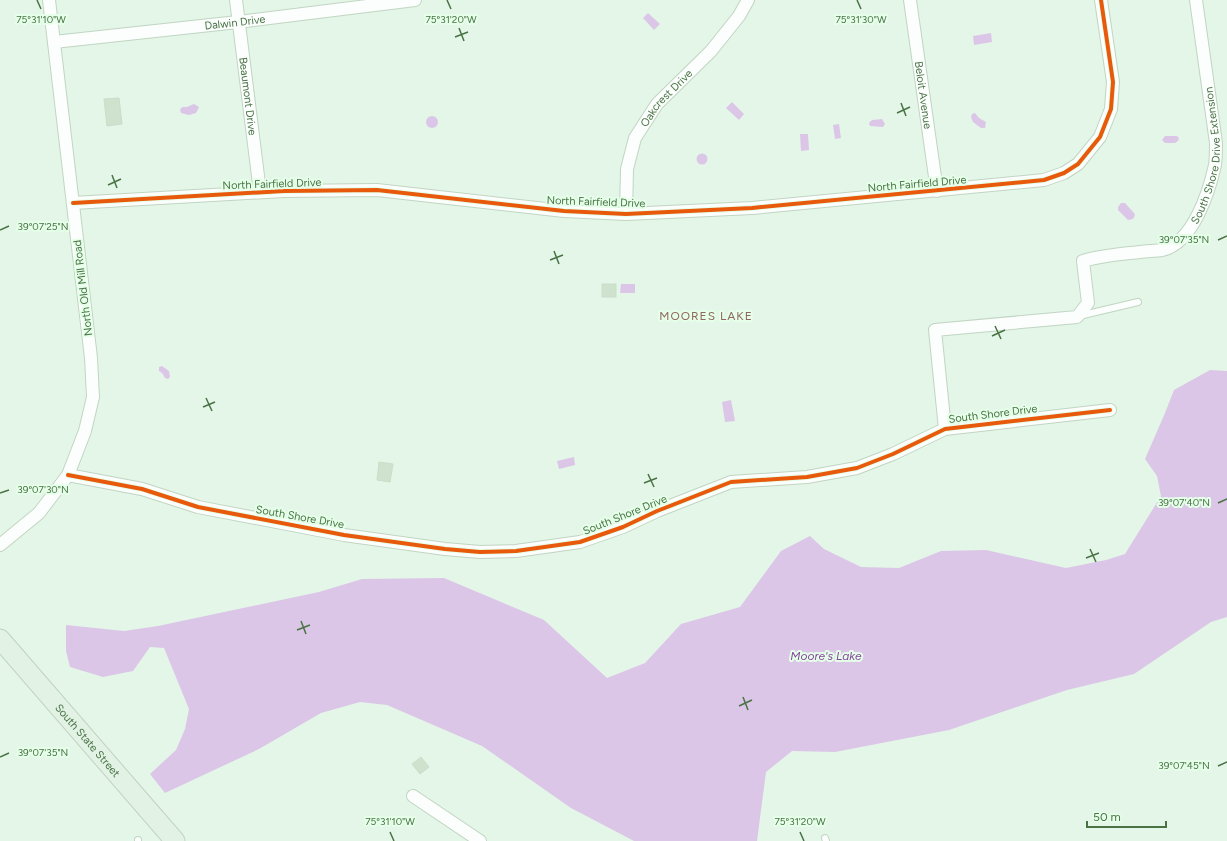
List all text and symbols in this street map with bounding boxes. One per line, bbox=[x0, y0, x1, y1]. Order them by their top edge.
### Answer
street label: Dalwin Drive bbox=[204, 12, 266, 32]
text: 75°31'10"W bbox=[16, 13, 66, 26]
text: 75°31'20"W bbox=[425, 13, 477, 26]
text: 75°31'30"W bbox=[835, 13, 887, 26]
street label: Beaumont Drive bbox=[237, 56, 259, 136]
street label: Beloit Avenue bbox=[912, 60, 935, 130]
street label: Oakcrest Drive bbox=[638, 67, 695, 129]
street label: South Shore Drive Extension bbox=[1188, 86, 1223, 226]
street label: North Fairfield Drive bbox=[867, 173, 967, 195]
street label: North Fairfield Drive bbox=[222, 176, 322, 192]
street label: North Fairfield Drive bbox=[546, 194, 646, 210]
text: 39°07'25"N bbox=[18, 220, 68, 233]
text: 39°07'35"N bbox=[1159, 233, 1209, 246]
street label: North Old Mill Road bbox=[71, 239, 95, 337]
district label: MOORES LAKE bbox=[659, 309, 753, 323]
street label: South Shore Drive bbox=[948, 402, 1038, 426]
text: 39°07'30"N bbox=[17, 483, 69, 496]
street label: South Shore Drive bbox=[581, 492, 669, 538]
text: 39°07'40"N bbox=[1158, 496, 1210, 509]
street label: South Shore Drive bbox=[255, 503, 345, 531]
water label: Moore's Lake bbox=[790, 649, 862, 663]
street label: South State Street bbox=[53, 701, 123, 780]
text: 39°07'35"N bbox=[18, 746, 68, 759]
text: 39°07'45"N bbox=[1158, 759, 1210, 772]
scale bar bbox=[1087, 803, 1166, 829]
text: 50 m bbox=[1093, 810, 1121, 824]
text: 75°31'10"W bbox=[365, 815, 415, 828]
text: 75°31'20"W bbox=[774, 815, 826, 828]

